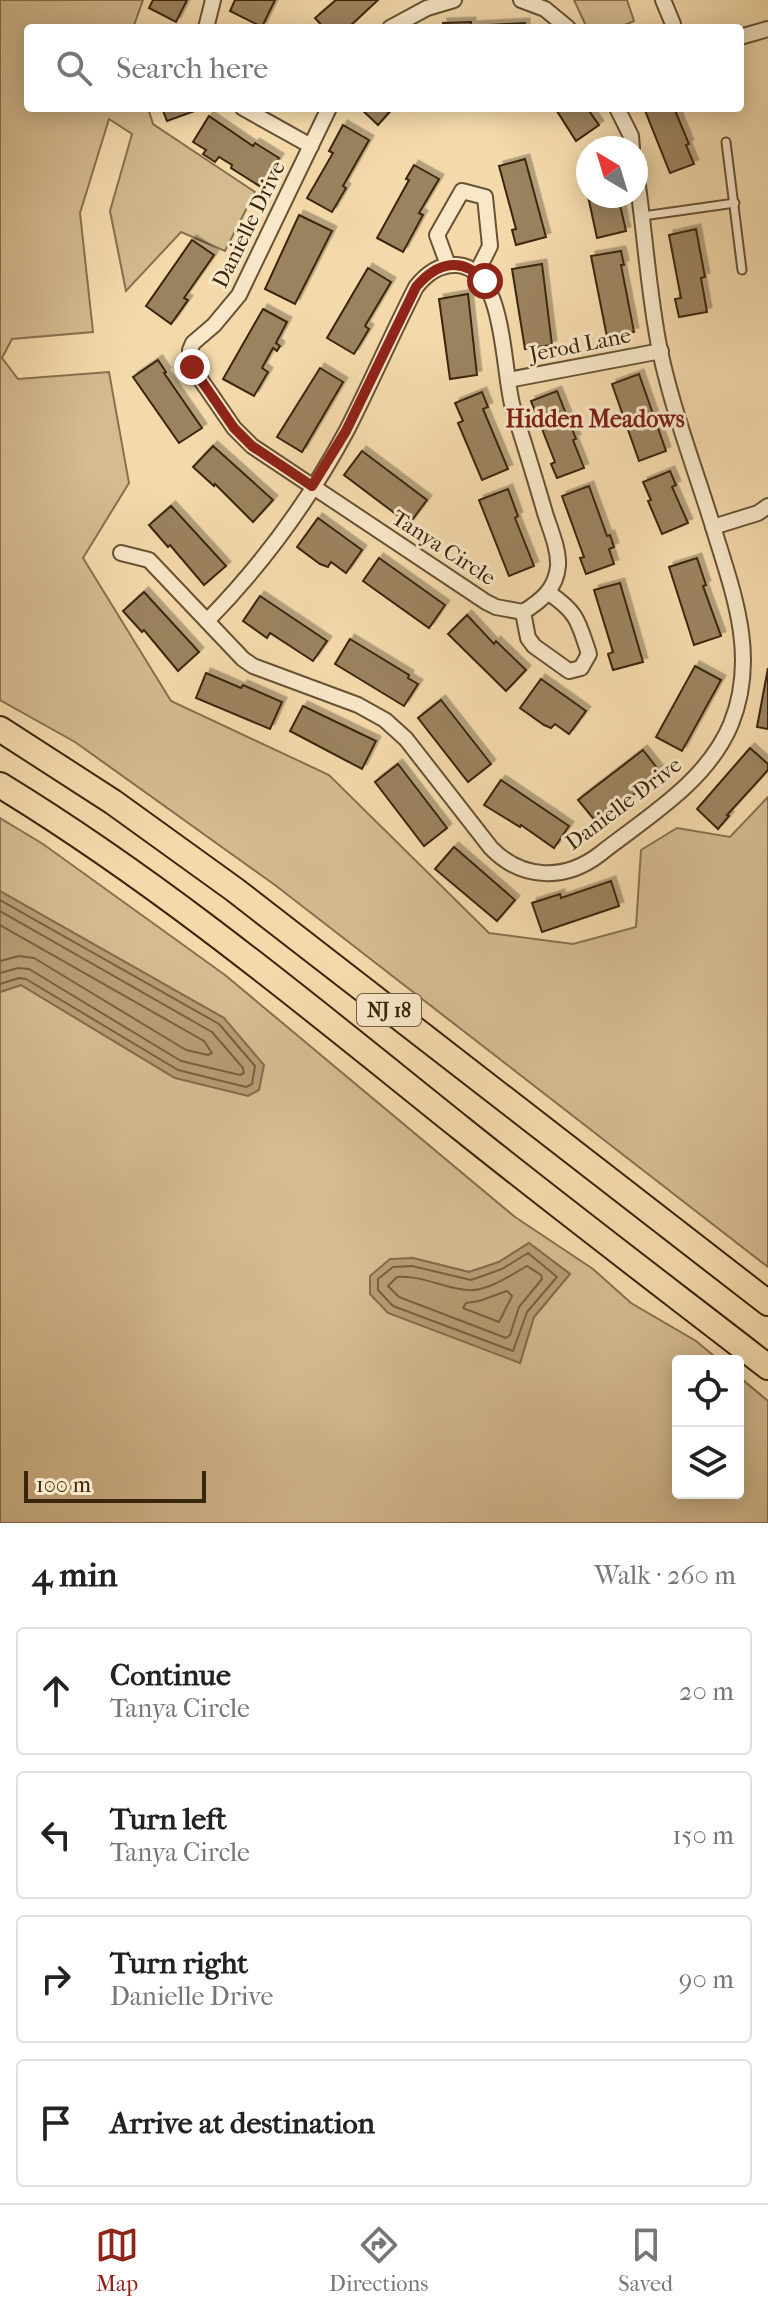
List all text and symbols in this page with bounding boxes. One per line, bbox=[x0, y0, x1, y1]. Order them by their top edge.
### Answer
search box bbox=[24, 24, 744, 112]
icon: search bbox=[52, 46, 96, 90]
text: Search here bbox=[116, 51, 268, 86]
north arrow bbox=[576, 136, 648, 208]
street label: Danielle Drive bbox=[207, 157, 291, 292]
route start bbox=[467, 263, 503, 299]
street label: Jerod Lane bbox=[525, 322, 633, 368]
route end bbox=[174, 349, 210, 385]
district label: Hidden Meadows bbox=[505, 405, 685, 433]
street label: Tanya Circle bbox=[387, 505, 500, 591]
street label: Danielle Drive bbox=[561, 752, 687, 856]
road number: NJ 18 bbox=[357, 994, 421, 1026]
map controls bbox=[672, 1355, 744, 1499]
button: locate bbox=[672, 1355, 744, 1427]
button: layers bbox=[672, 1427, 744, 1499]
scale bar bbox=[24, 1467, 206, 1503]
text: 100 m bbox=[36, 1472, 91, 1498]
text: 4 min bbox=[32, 1555, 117, 1595]
text: Walk · 260 m bbox=[594, 1560, 736, 1591]
text: Continue bbox=[110, 1658, 231, 1693]
icon: ahead bbox=[34, 1669, 78, 1713]
text: 20 m bbox=[679, 1676, 734, 1707]
text: Tanya Circle bbox=[110, 1693, 250, 1724]
text: Turn left bbox=[110, 1802, 227, 1837]
icon: left bbox=[34, 1813, 78, 1857]
text: 150 m bbox=[672, 1820, 734, 1851]
text: Tanya Circle bbox=[110, 1837, 250, 1868]
text: Turn right bbox=[110, 1946, 248, 1981]
icon: right bbox=[34, 1957, 78, 2001]
text: 90 m bbox=[679, 1964, 734, 1995]
text: Danielle Drive bbox=[110, 1981, 273, 2012]
icon: arrive bbox=[34, 2101, 78, 2145]
text: Arrive at destination bbox=[110, 2106, 375, 2141]
tab: Map bbox=[95, 2223, 139, 2297]
tab: Directions bbox=[329, 2223, 428, 2297]
tab: Saved bbox=[618, 2223, 673, 2297]

